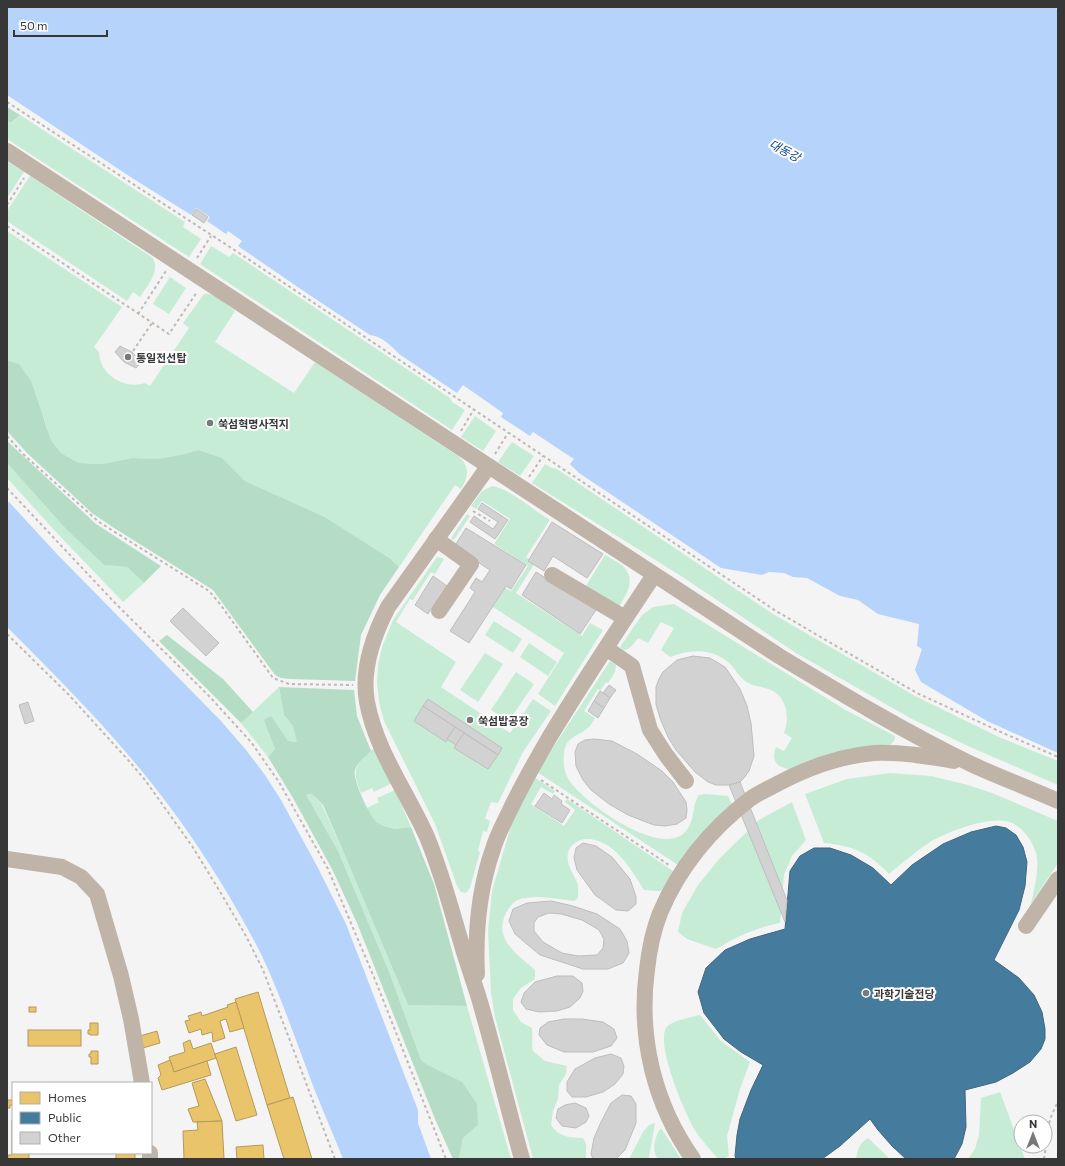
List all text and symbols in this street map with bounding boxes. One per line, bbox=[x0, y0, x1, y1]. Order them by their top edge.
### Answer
scale bar bbox=[14, 12, 107, 38]
text: 50 m bbox=[20, 18, 48, 32]
water label: 대동강 bbox=[767, 136, 805, 165]
place label: 통일전선탑 bbox=[136, 351, 187, 364]
marker: 통일전선탑 bbox=[123, 352, 133, 362]
place label: 쑥섬혁명사적지 bbox=[218, 417, 289, 430]
marker: 쑥섬혁명사적지 bbox=[205, 418, 215, 428]
place label: 쑥섬밥공장 bbox=[478, 714, 529, 727]
marker: 쑥섬밥공장 bbox=[465, 715, 475, 725]
place label: 과학기술전당 bbox=[874, 987, 935, 1000]
marker: 과학기술전당 bbox=[861, 988, 871, 998]
legend bbox=[12, 1082, 152, 1154]
text: Homes bbox=[48, 1090, 86, 1104]
text: Public bbox=[48, 1110, 81, 1124]
north arrow bbox=[1013, 1114, 1053, 1154]
text: N bbox=[1029, 1117, 1037, 1130]
text: Other bbox=[48, 1130, 81, 1144]

